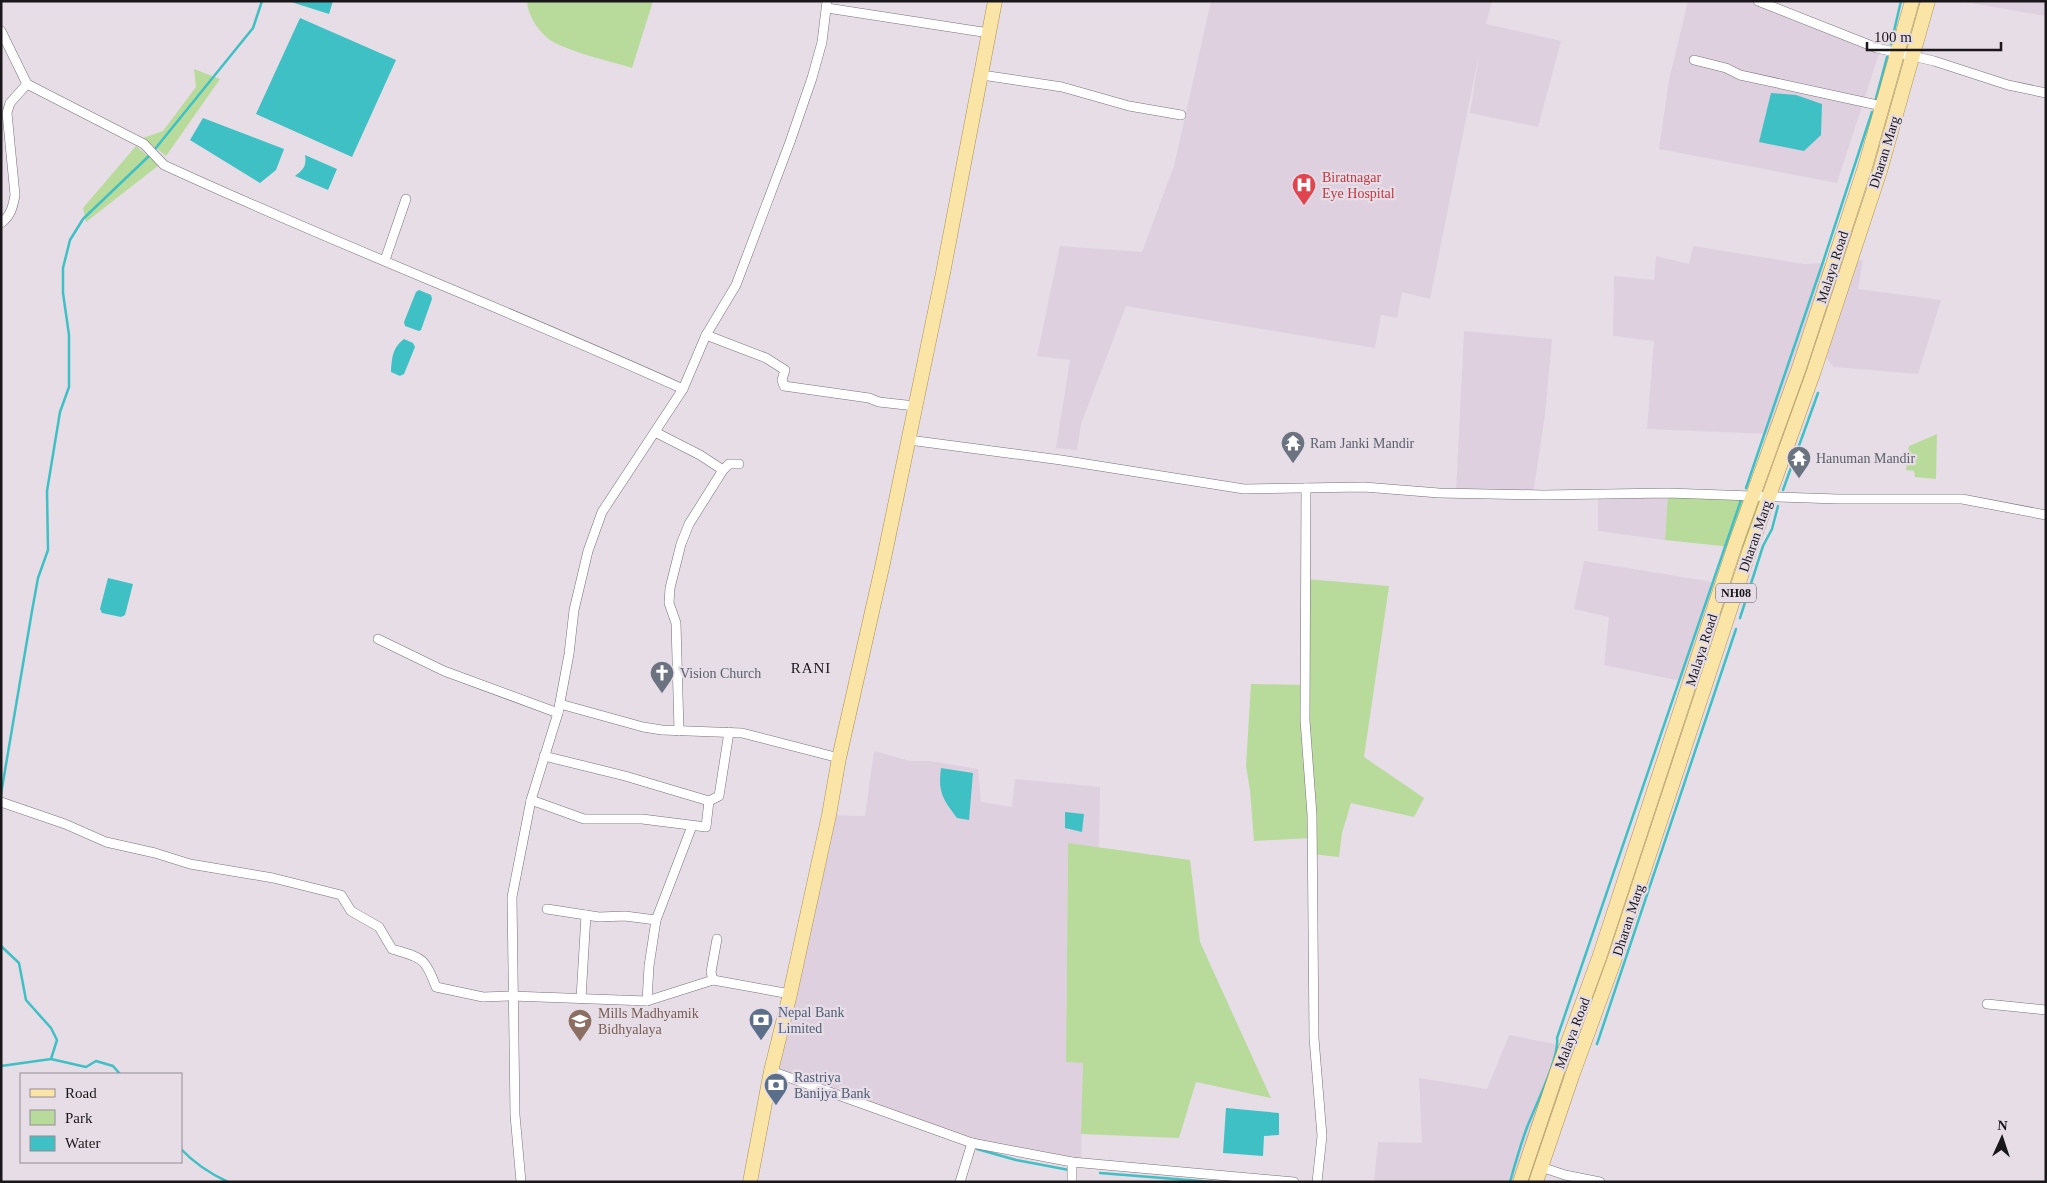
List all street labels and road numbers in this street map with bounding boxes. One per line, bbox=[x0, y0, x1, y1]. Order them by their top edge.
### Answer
street label: Dharan Marg bbox=[1866, 114, 1903, 190]
street label: Malaya Road bbox=[1814, 229, 1851, 305]
street label: Dharan Marg bbox=[1736, 498, 1775, 574]
road number: NH08 bbox=[1716, 584, 1756, 602]
street label: Malaya Road bbox=[1683, 612, 1720, 688]
street label: Dharan Marg bbox=[1610, 882, 1647, 958]
street label: Malaya Road bbox=[1552, 995, 1593, 1071]

